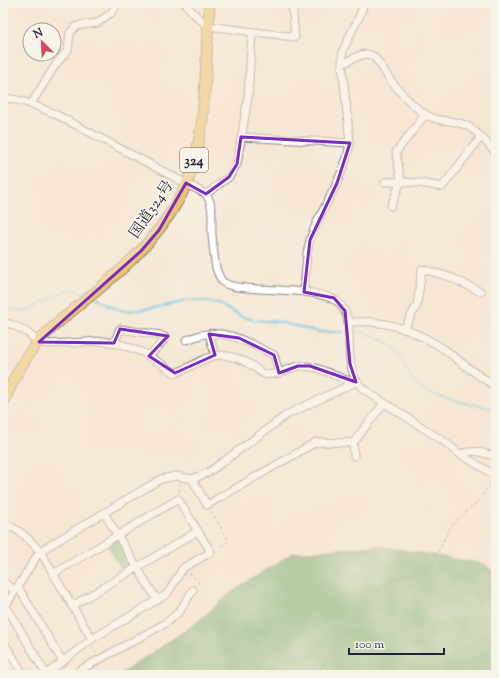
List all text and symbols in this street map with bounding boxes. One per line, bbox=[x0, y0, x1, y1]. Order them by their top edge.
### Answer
north arrow bbox=[22, 22, 62, 62]
text: N bbox=[30, 25, 46, 43]
road number: 324 bbox=[180, 148, 208, 172]
street label: 国道324号 bbox=[125, 177, 179, 243]
scale bar bbox=[349, 630, 444, 656]
text: 100 m bbox=[355, 636, 384, 654]

